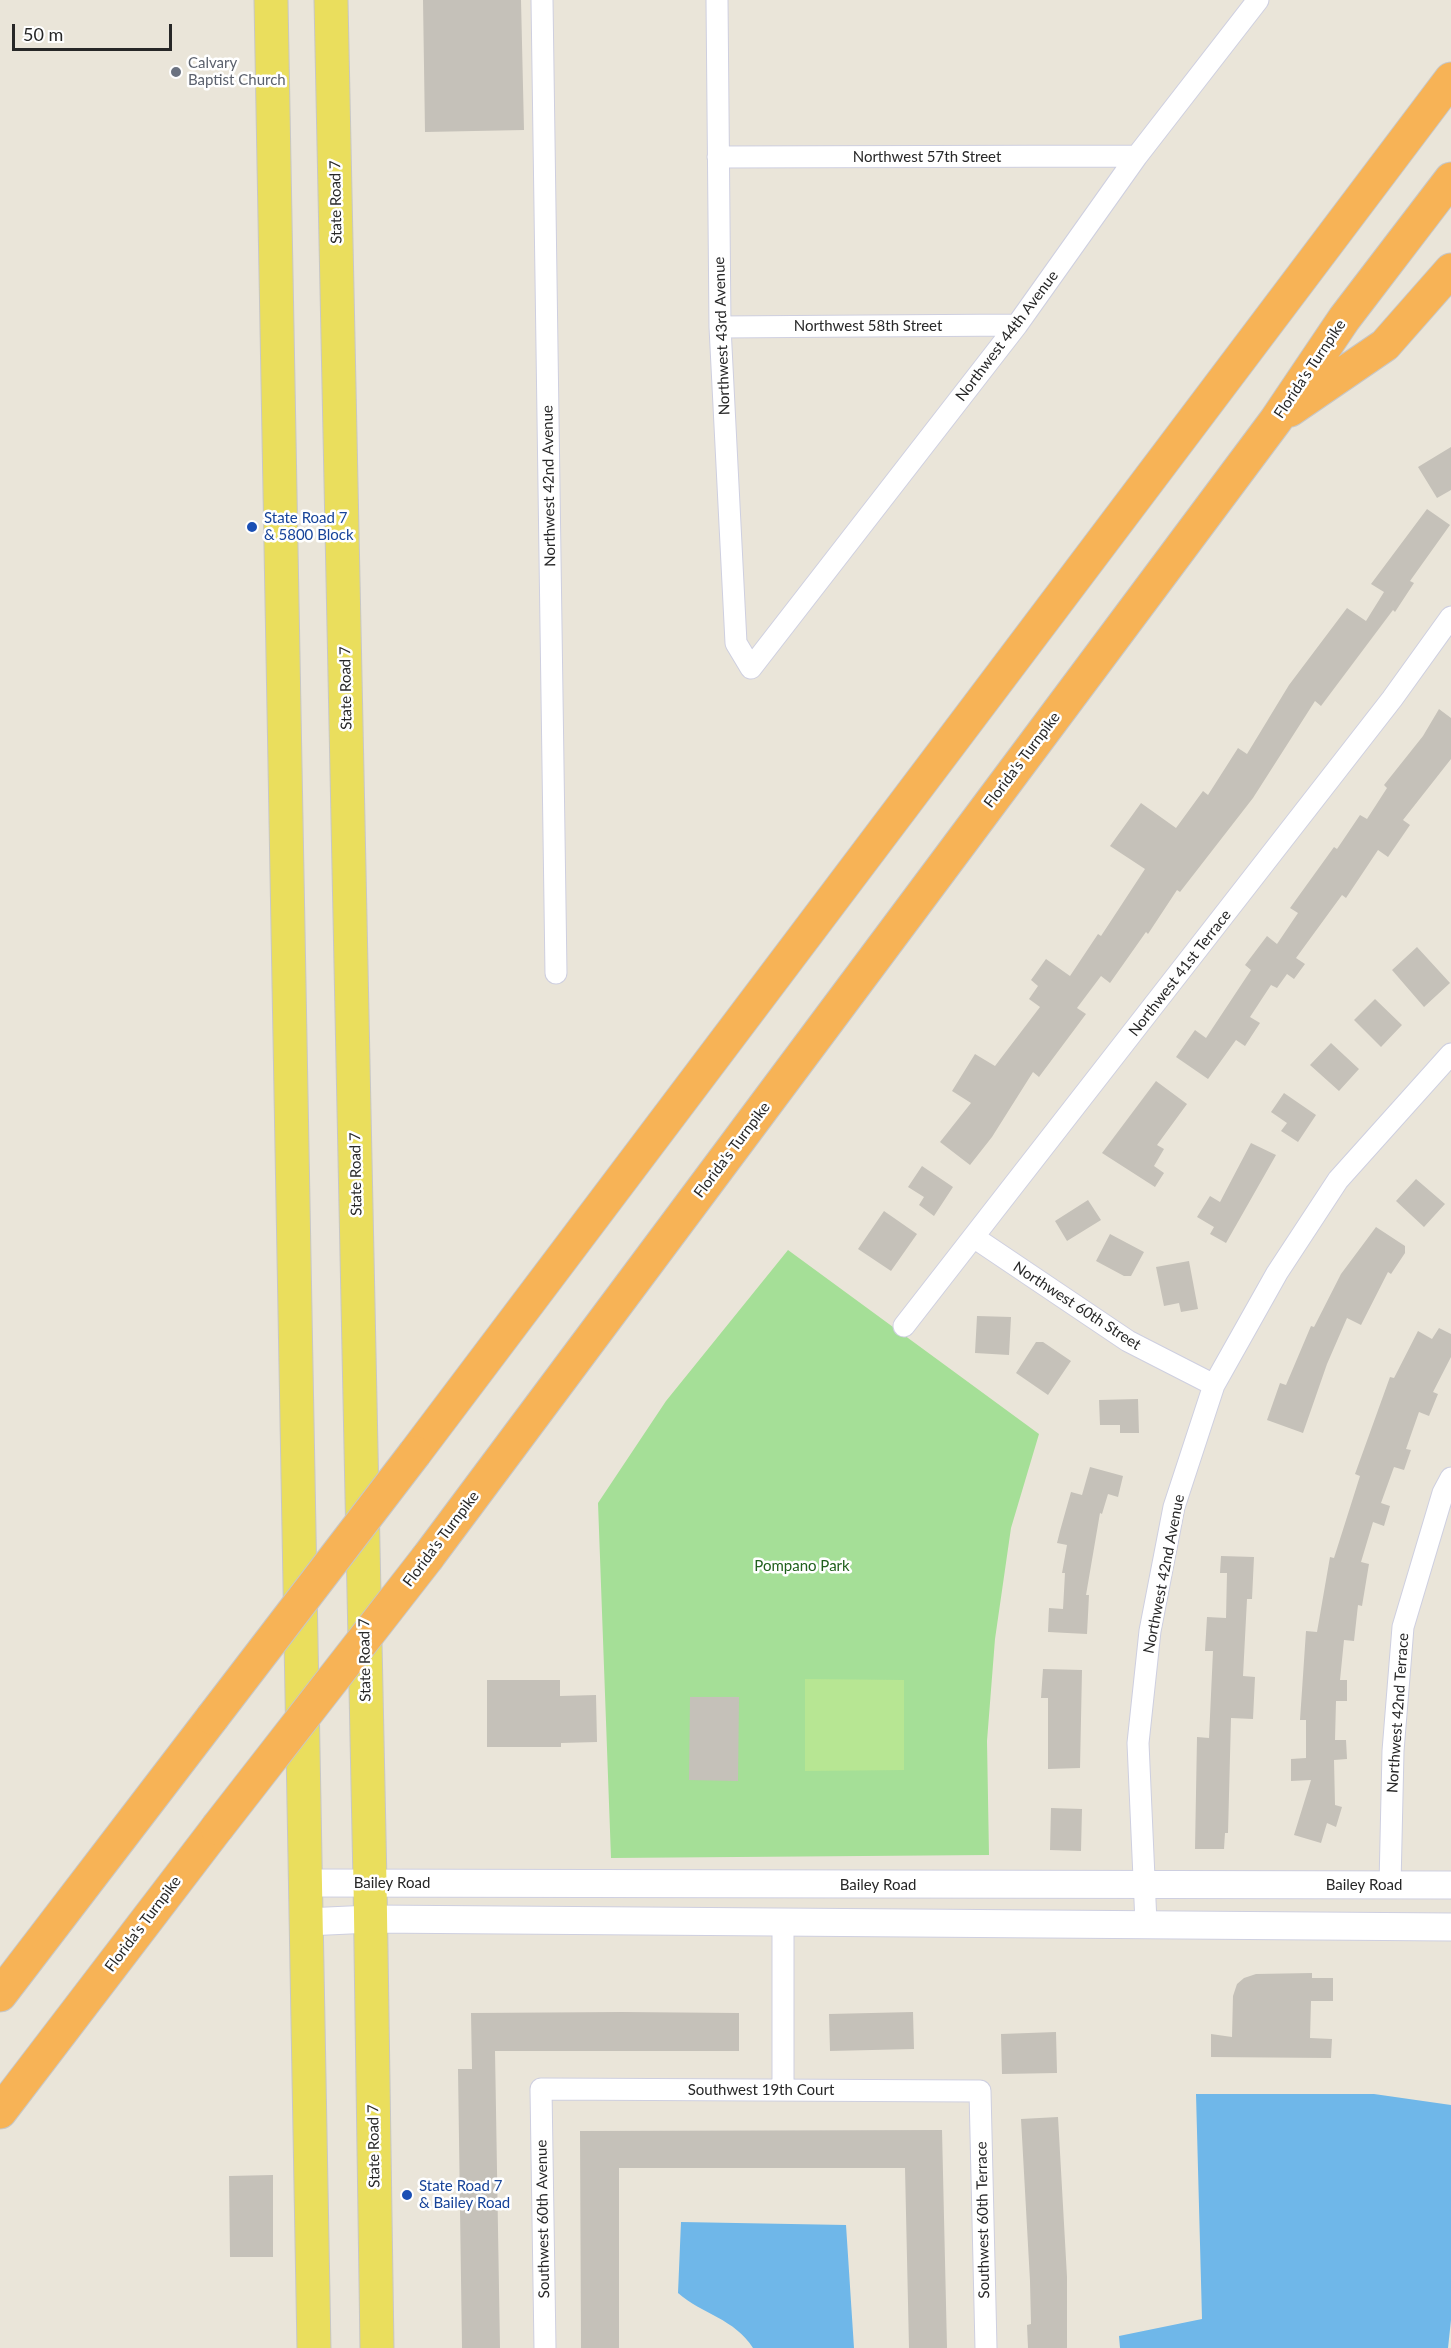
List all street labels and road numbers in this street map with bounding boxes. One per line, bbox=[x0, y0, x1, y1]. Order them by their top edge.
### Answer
street label: Northwest 57th Street bbox=[853, 148, 1001, 166]
street label: State Road 7 bbox=[326, 160, 346, 244]
street label: Northwest 43rd Avenue bbox=[710, 256, 734, 416]
street label: Northwest 44th Avenue bbox=[952, 267, 1062, 405]
street label: Florida's Turnpike bbox=[1270, 316, 1350, 422]
street label: Northwest 58th Street bbox=[794, 317, 942, 335]
street label: Northwest 42nd Avenue bbox=[539, 405, 559, 567]
street label: State Road 7 bbox=[336, 646, 356, 730]
street label: Florida's Turnpike bbox=[980, 709, 1064, 811]
street label: Northwest 41st Terrace bbox=[1125, 906, 1235, 1040]
street label: Florida's Turnpike bbox=[690, 1099, 774, 1201]
street label: State Road 7 bbox=[346, 1132, 366, 1216]
street label: Northwest 60th Street bbox=[1010, 1258, 1144, 1354]
street label: Florida's Turnpike bbox=[399, 1488, 483, 1590]
street label: Northwest 42nd Avenue bbox=[1140, 1493, 1188, 1655]
street label: State Road 7 bbox=[355, 1618, 375, 1702]
street label: Northwest 42nd Terrace bbox=[1383, 1632, 1413, 1794]
street label: Florida's Turnpike bbox=[101, 1873, 185, 1975]
street label: Bailey Road bbox=[354, 1874, 430, 1892]
street label: Bailey Road bbox=[840, 1876, 916, 1894]
street label: Bailey Road bbox=[1326, 1876, 1402, 1894]
street label: Southwest 19th Court bbox=[688, 2081, 834, 2099]
street label: State Road 7 bbox=[364, 2104, 384, 2188]
street label: Southwest 60th Avenue bbox=[533, 2140, 553, 2298]
street label: Southwest 60th Terrace bbox=[973, 2141, 993, 2299]

